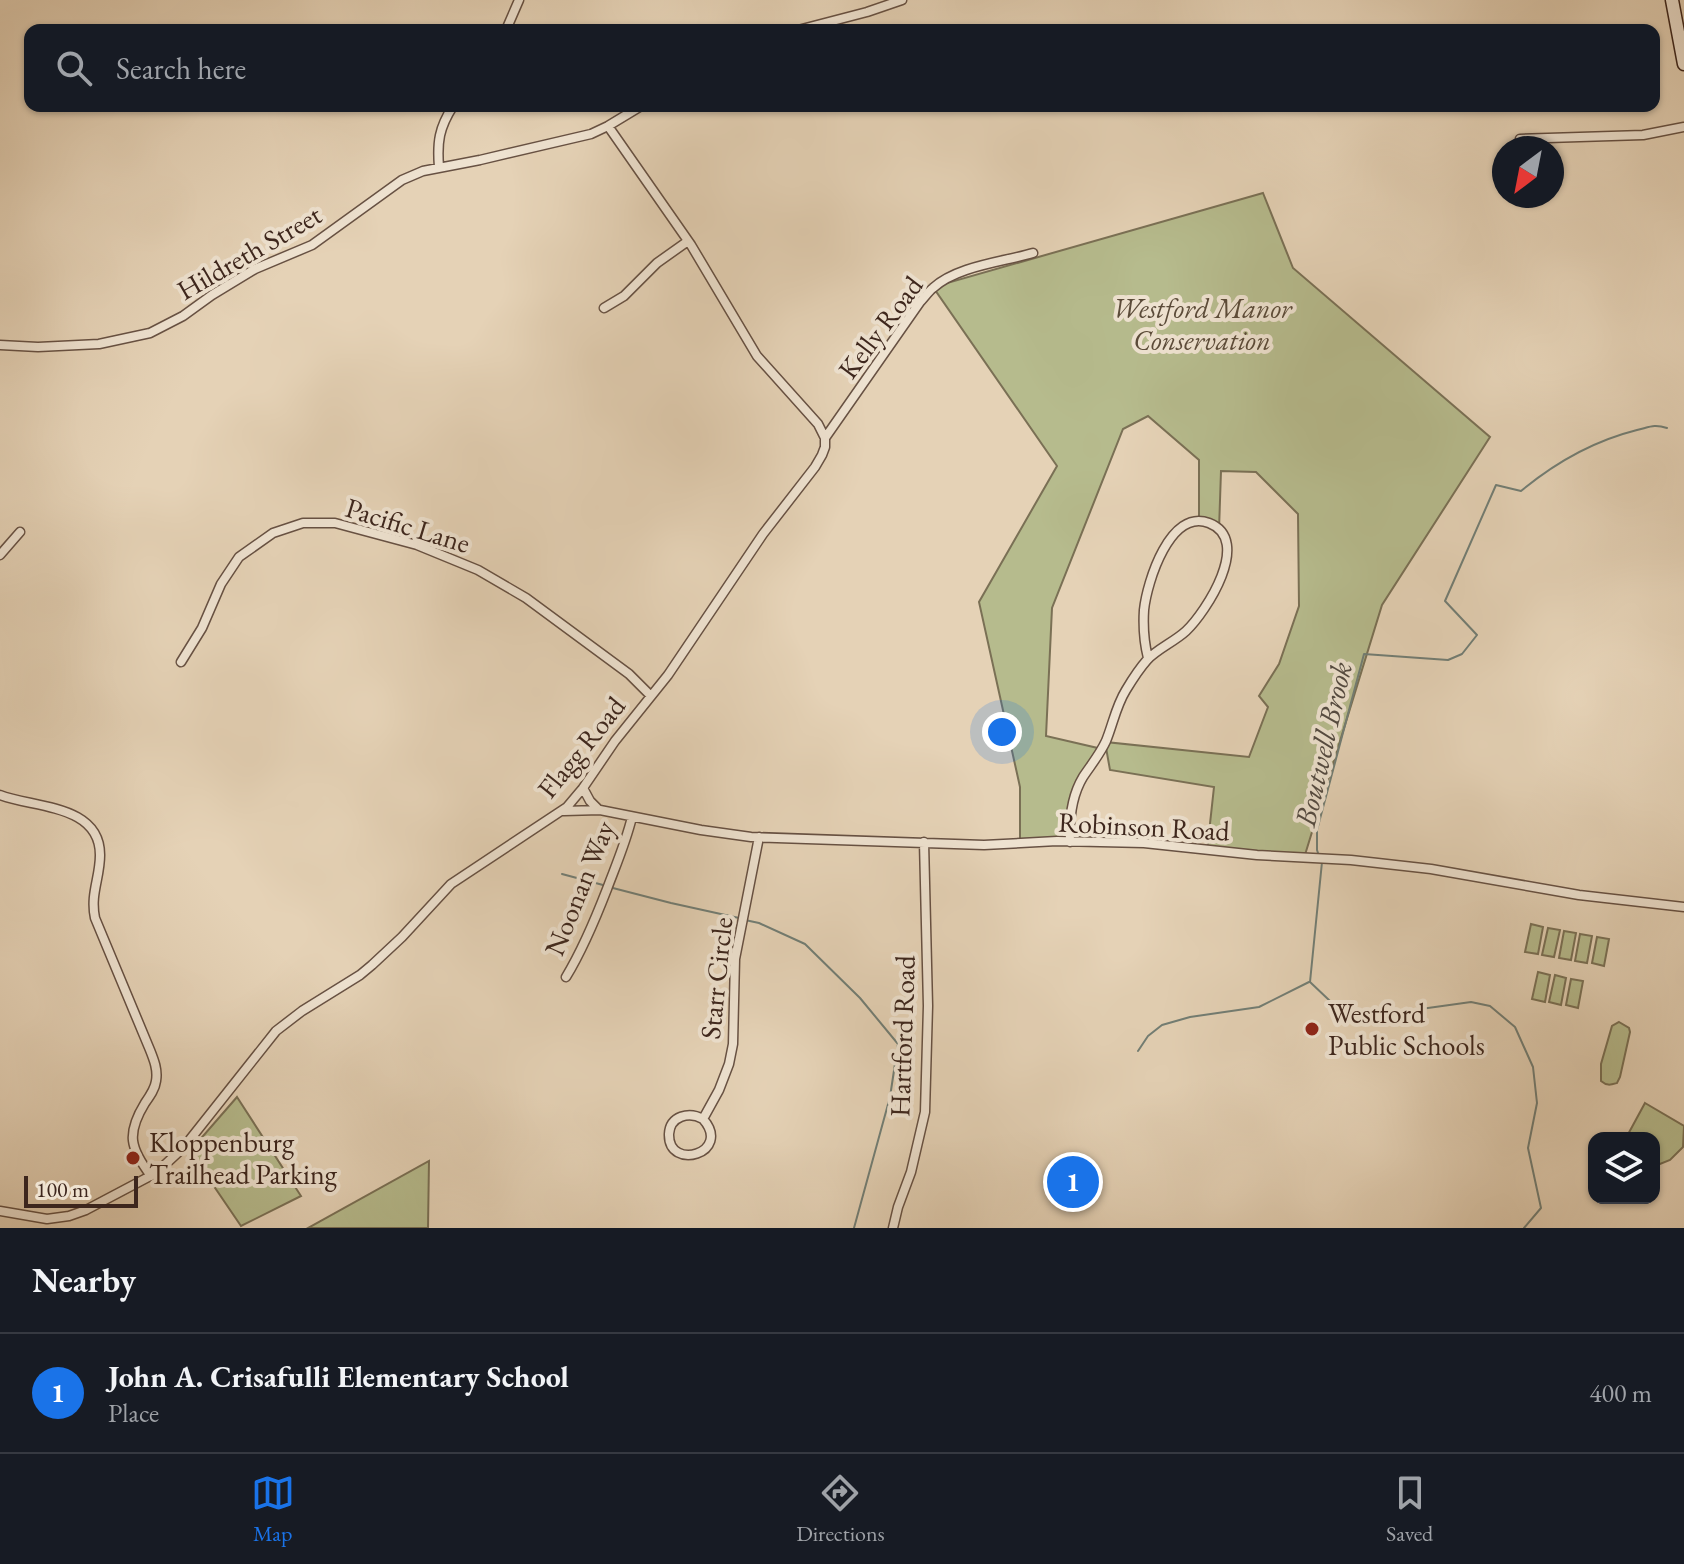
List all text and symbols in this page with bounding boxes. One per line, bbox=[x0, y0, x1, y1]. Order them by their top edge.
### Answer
search box bbox=[24, 24, 1660, 112]
icon: search bbox=[52, 46, 96, 90]
text: Search here bbox=[116, 49, 246, 88]
north arrow bbox=[1492, 136, 1564, 208]
street label: Hildreth Street bbox=[170, 196, 328, 308]
street label: Kelly Road bbox=[830, 268, 931, 386]
park label: Westford Manor Conservation bbox=[1112, 290, 1293, 358]
street label: Pacific Lane bbox=[341, 489, 475, 561]
water label: Boutwell Brook bbox=[1285, 658, 1361, 831]
street label: Flagg Road bbox=[529, 688, 634, 805]
your location bbox=[982, 712, 1022, 752]
street label: Robinson Road bbox=[1057, 804, 1232, 849]
street label: Noonan Way bbox=[536, 815, 623, 961]
street label: Starr Circle bbox=[692, 915, 740, 1041]
street label: Hartford Road bbox=[881, 954, 923, 1117]
place label: Westford Public Schools bbox=[1328, 995, 1485, 1063]
marker: Westford Public Schools bbox=[1303, 1020, 1321, 1038]
place label: Kloppenburg Trailhead Parking bbox=[149, 1124, 338, 1192]
map controls bbox=[1588, 1132, 1660, 1204]
button: layers bbox=[1588, 1132, 1660, 1204]
marker: Kloppenburg Trailhead Parking bbox=[124, 1149, 142, 1167]
pin: 1 bbox=[1047, 1152, 1099, 1212]
scale bar bbox=[24, 1172, 138, 1208]
text: 100 m bbox=[36, 1175, 89, 1204]
text: Nearby bbox=[32, 1258, 136, 1302]
text: John A. Crisafulli Elementary School bbox=[108, 1357, 569, 1396]
text: 1 bbox=[51, 1376, 65, 1410]
text: 400 m bbox=[1589, 1376, 1652, 1410]
text: Place bbox=[108, 1396, 159, 1430]
tab: Map bbox=[251, 1471, 295, 1548]
tab: Directions bbox=[796, 1471, 885, 1548]
tab: Saved bbox=[1386, 1471, 1433, 1548]

